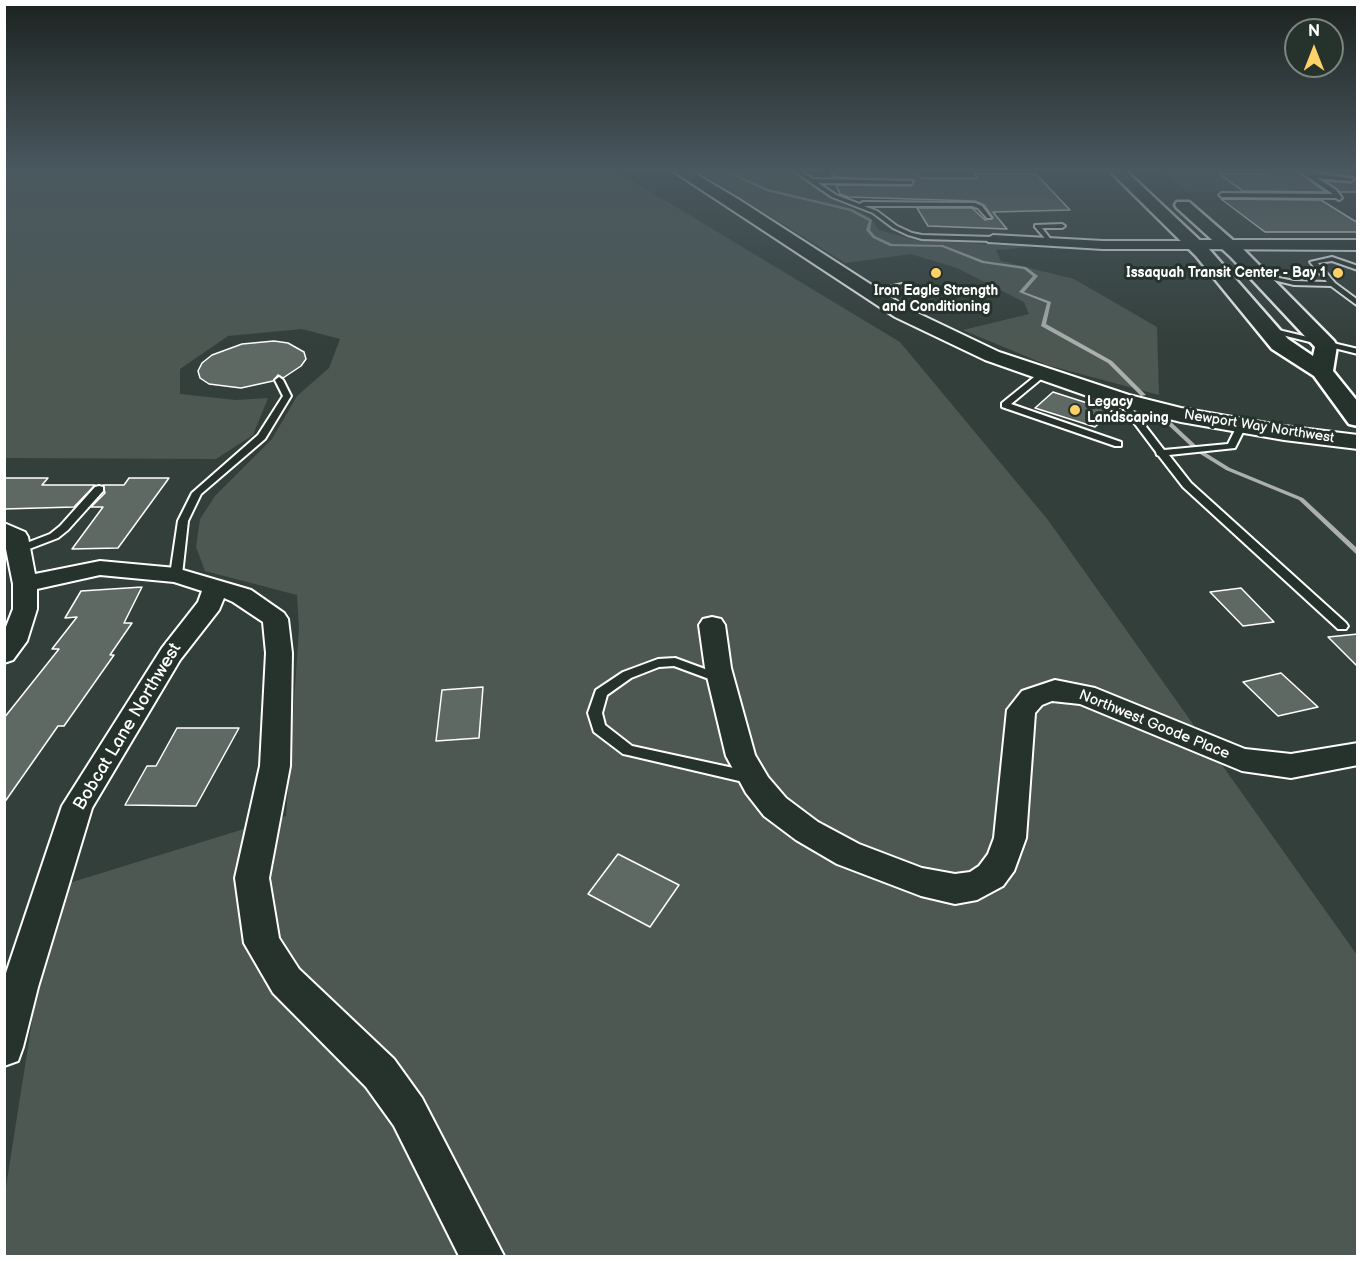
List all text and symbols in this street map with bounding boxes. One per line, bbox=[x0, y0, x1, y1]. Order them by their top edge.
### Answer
north arrow bbox=[1284, 18, 1344, 78]
text: N bbox=[1308, 22, 1320, 41]
place label: Issaquah Transit Center - Bay 1 bbox=[1126, 265, 1326, 281]
marker: Iron Eagle Strength and Conditioning bbox=[929, 266, 943, 280]
marker: Issaquah Transit Center - Bay 1 bbox=[1331, 266, 1345, 280]
place label: Iron Eagle Strength and Conditioning bbox=[874, 283, 998, 316]
place label: Legacy Landscaping bbox=[1087, 394, 1169, 426]
marker: Legacy Landscaping bbox=[1068, 403, 1082, 417]
street label: Newport Way Northwest bbox=[1183, 407, 1335, 447]
street label: Bobcat Lane Northwest bbox=[69, 639, 187, 815]
street label: Northwest Goode Place bbox=[1076, 687, 1232, 763]

